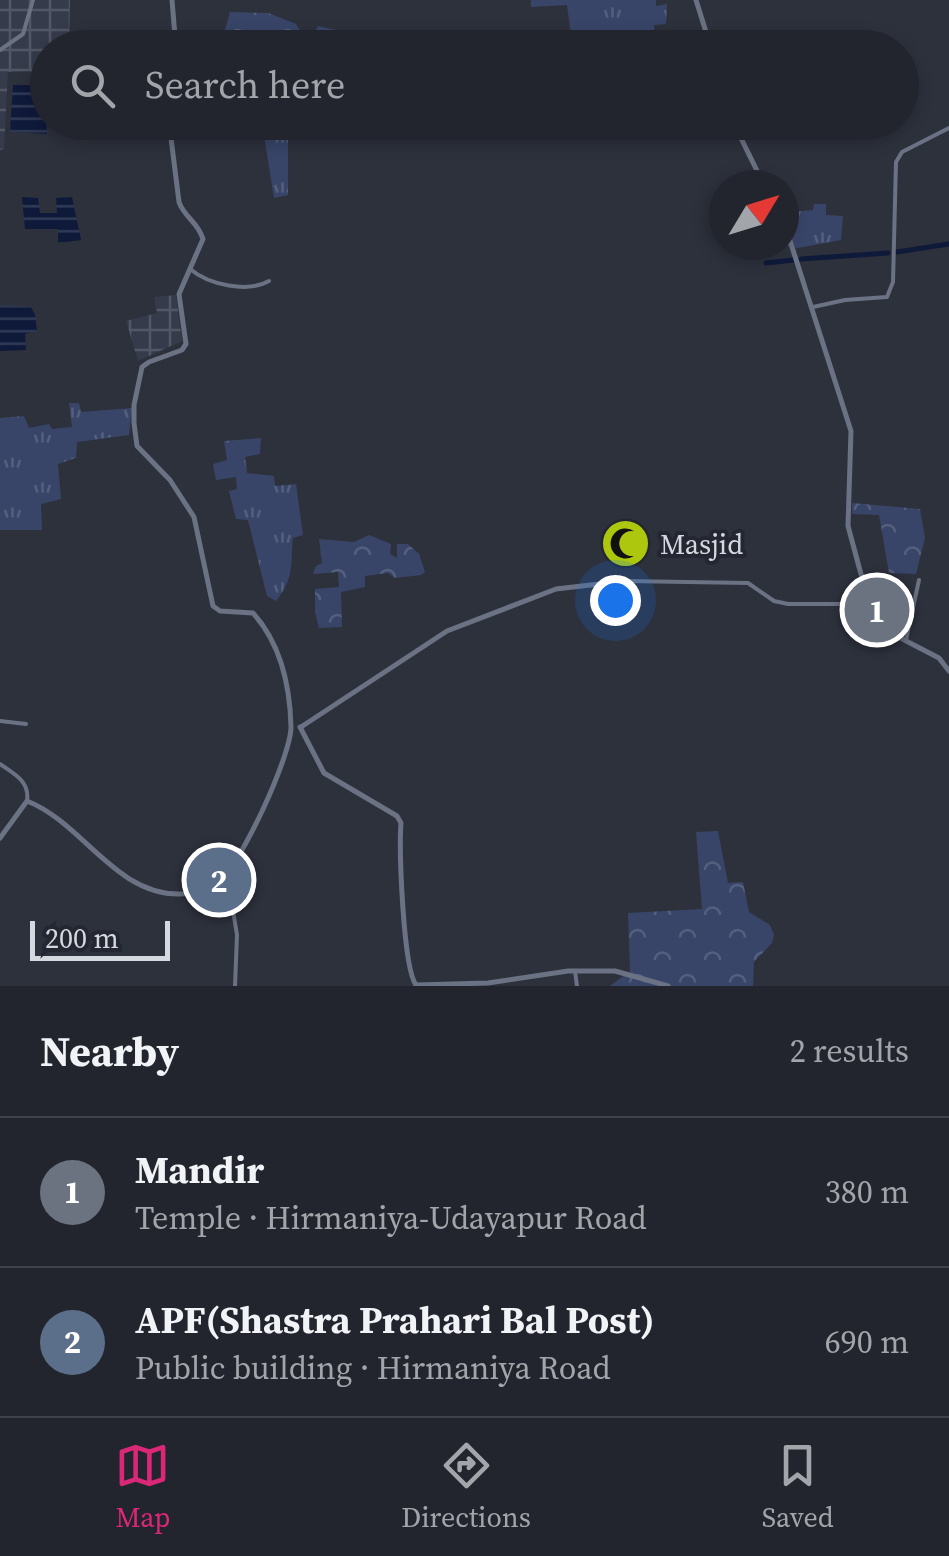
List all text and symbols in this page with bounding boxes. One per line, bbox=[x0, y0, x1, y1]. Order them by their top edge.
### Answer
search box bbox=[30, 30, 919, 140]
icon: search bbox=[65, 58, 120, 113]
text: Search here bbox=[145, 59, 345, 111]
north arrow bbox=[709, 170, 799, 260]
mosque icon: Masjid bbox=[599, 518, 651, 570]
place label: Masjid bbox=[660, 525, 743, 563]
pin: 1 bbox=[844, 572, 910, 648]
your location bbox=[590, 575, 641, 626]
pin: 2 bbox=[186, 842, 252, 918]
scale bar bbox=[30, 916, 170, 960]
text: 200 m bbox=[45, 919, 119, 957]
text: Nearby bbox=[40, 1022, 179, 1080]
text: 2 results bbox=[790, 1029, 909, 1073]
text: Mandir bbox=[135, 1144, 264, 1196]
text: 1 bbox=[64, 1170, 81, 1214]
text: 380 m bbox=[825, 1170, 909, 1214]
text: Temple · Hirmaniya-Udayapur Road bbox=[135, 1196, 647, 1240]
text: APF(Shastra Prahari Bal Post) bbox=[135, 1294, 655, 1346]
text: 2 bbox=[64, 1320, 81, 1364]
text: 690 m bbox=[825, 1320, 909, 1364]
text: Public building · Hirmaniya Road bbox=[135, 1346, 611, 1390]
tab: Map bbox=[115, 1438, 170, 1536]
tab: Directions bbox=[401, 1438, 531, 1536]
tab: Saved bbox=[762, 1438, 834, 1536]

